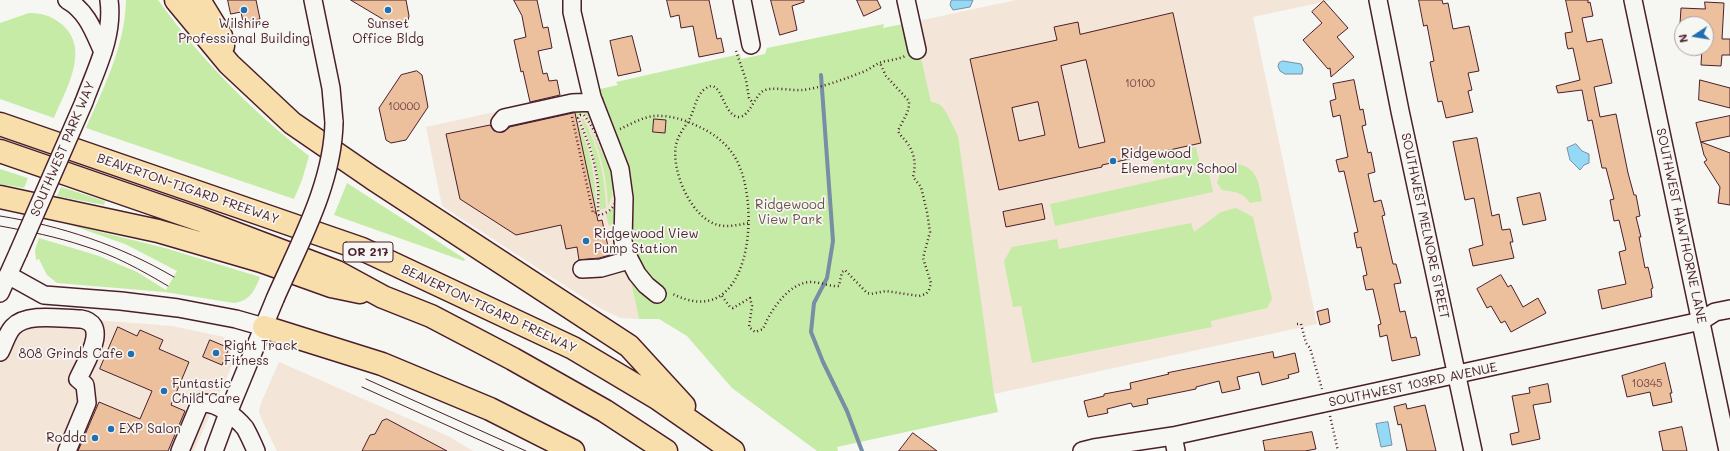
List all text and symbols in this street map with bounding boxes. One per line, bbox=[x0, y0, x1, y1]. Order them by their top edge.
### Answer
marker: Wilshire Professional Building bbox=[239, 5, 249, 15]
marker: Sunset Office Bldg bbox=[383, 5, 393, 15]
place label: Wilshire Professional Building bbox=[178, 16, 310, 47]
place label: Sunset Office Bldg bbox=[352, 16, 424, 47]
north arrow bbox=[1674, 16, 1714, 56]
text: N bbox=[1675, 33, 1691, 44]
house number: 10100 bbox=[1125, 77, 1155, 91]
street label: SOUTHWEST PARK WAY bbox=[27, 79, 99, 219]
house number: 10000 bbox=[388, 100, 420, 114]
street label: SOUTHWEST HAWTHORNE LANE bbox=[1653, 127, 1709, 325]
street label: SOUTHWEST MELNORE STREET bbox=[1398, 132, 1452, 320]
place label: Ridgewood Elementary School bbox=[1121, 146, 1238, 177]
street label: BEAVERTON-TIGARD FREEWAY bbox=[95, 150, 281, 228]
marker: Ridgewood Elementary School bbox=[1108, 156, 1118, 166]
park label: Ridgewood View Park bbox=[755, 197, 825, 228]
place label: Ridgewood View Pump Station bbox=[594, 226, 699, 257]
marker: Ridgewood View Pump Station bbox=[581, 236, 591, 246]
road number: OR 217 bbox=[343, 242, 393, 262]
street label: BEAVERTON-TIGARD FREEWAY bbox=[399, 261, 579, 357]
place label: Right Track Fitness bbox=[224, 338, 297, 369]
place label: 808 Grinds Cafe bbox=[19, 346, 123, 362]
marker: Right Track Fitness bbox=[211, 348, 221, 358]
marker: 808 Grinds Cafe bbox=[126, 349, 136, 359]
street label: SOUTHWEST 103RD AVENUE bbox=[1327, 360, 1499, 410]
place label: Funtastic Child Care bbox=[172, 376, 240, 407]
house number: 10345 bbox=[1631, 377, 1663, 391]
marker: Funtastic Child Care bbox=[159, 386, 169, 396]
place label: EXP Salon bbox=[119, 421, 181, 437]
marker: EXP Salon bbox=[106, 424, 116, 434]
place label: Rodda bbox=[46, 430, 87, 446]
marker: Rodda bbox=[90, 433, 100, 443]

